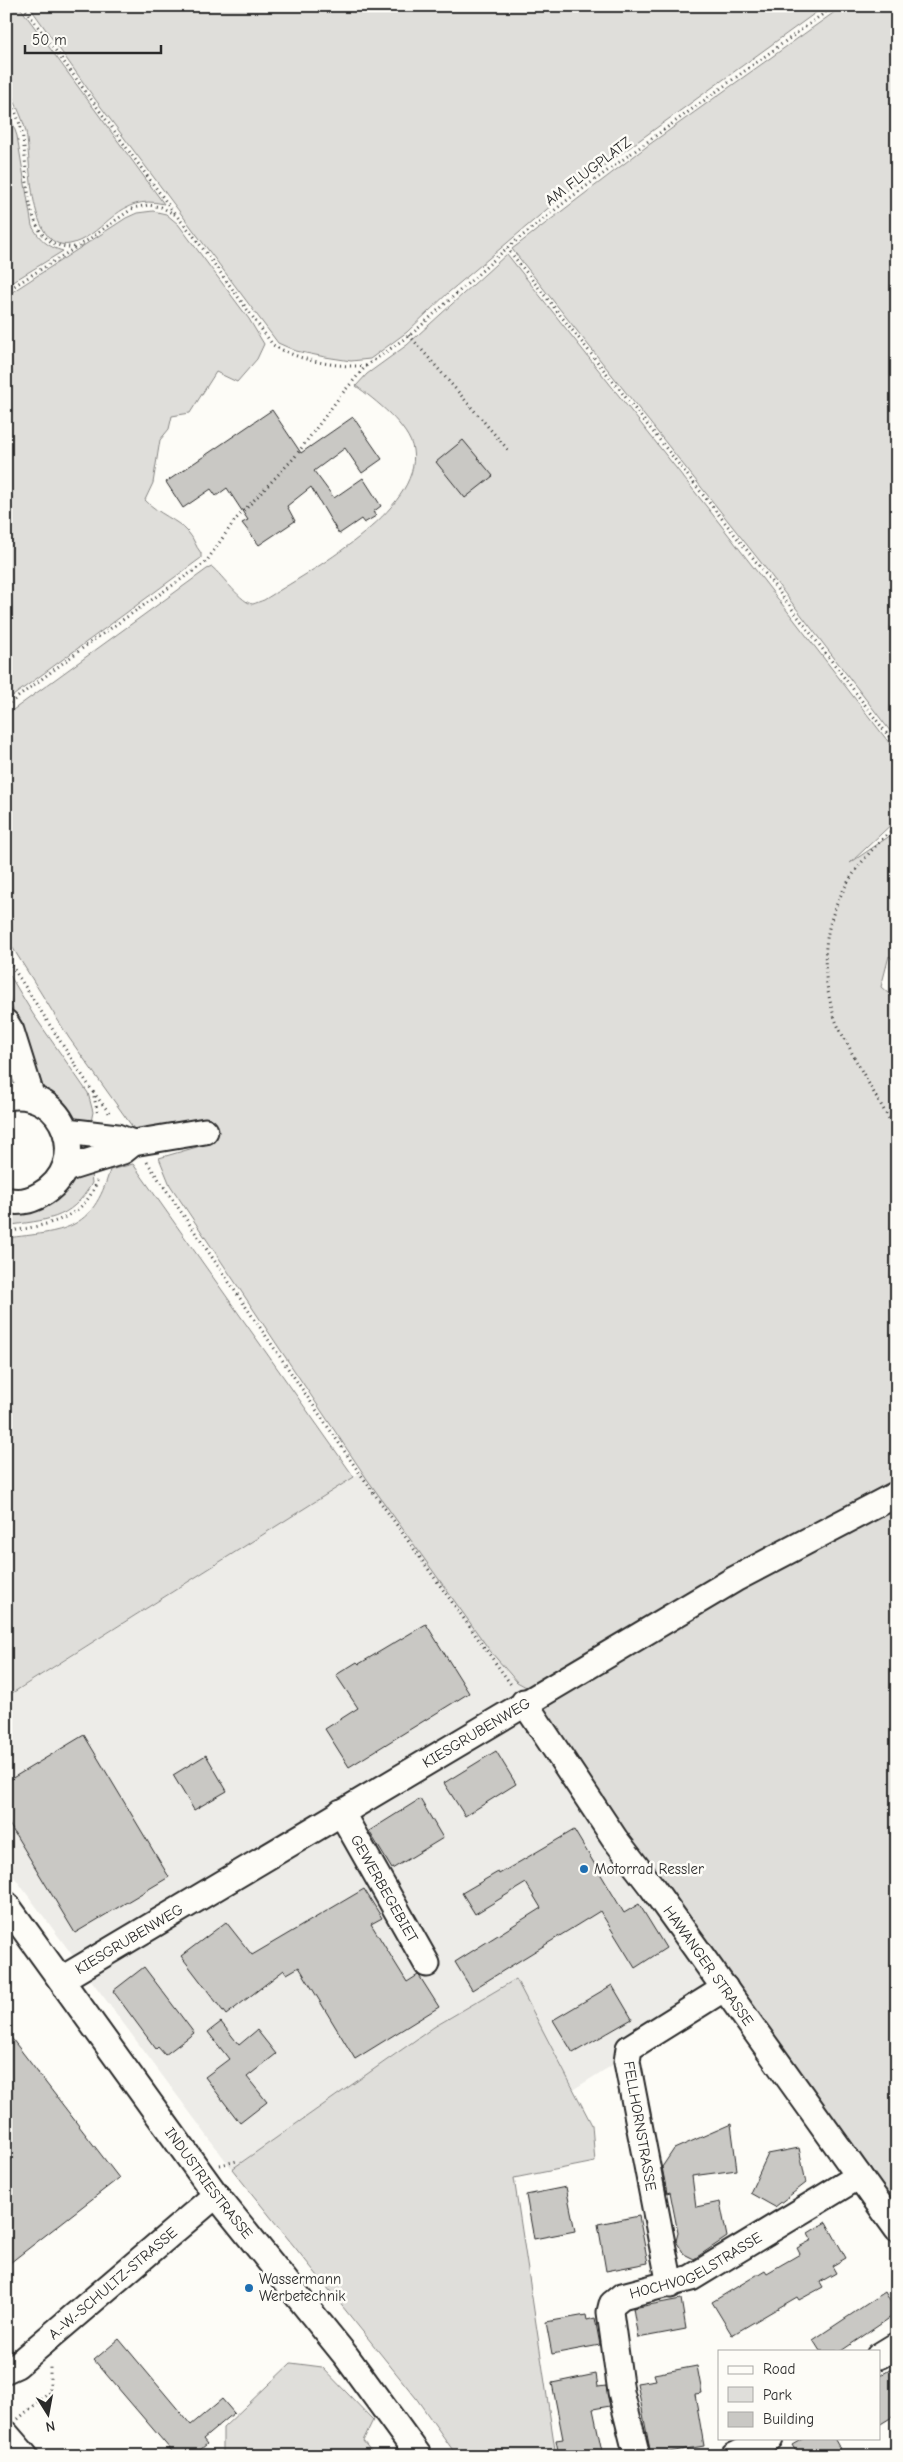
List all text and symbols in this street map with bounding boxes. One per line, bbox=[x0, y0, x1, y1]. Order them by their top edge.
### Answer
scale bar bbox=[25, 22, 161, 54]
text: 50 m bbox=[32, 31, 67, 49]
street label: AM FLUGPLATZ bbox=[541, 133, 635, 209]
street label: KIESGRUBENWEG bbox=[419, 1694, 534, 1772]
street label: GEWERBEGEBIET bbox=[347, 1832, 422, 1946]
place label: Motorrad Ressler bbox=[594, 1860, 704, 1878]
marker: Motorrad Ressler bbox=[578, 1863, 590, 1875]
street label: KIESGRUBENWEG bbox=[72, 1900, 187, 1978]
street label: HAWANGER STRASSE bbox=[660, 1902, 757, 2029]
street label: FELLHORNSTRASSE bbox=[620, 2060, 660, 2192]
street label: INDUSTRIESTRASSE bbox=[161, 2124, 257, 2242]
street label: A.-W.-SCHULTZ-STRASSE bbox=[45, 2223, 181, 2343]
street label: HOCHVOGELSTRASSE bbox=[627, 2228, 765, 2303]
place label: Wassermann Werbetechnik bbox=[259, 2270, 346, 2305]
marker: Wassermann Werbetechnik bbox=[243, 2282, 255, 2294]
legend bbox=[718, 2350, 880, 2440]
text: Road bbox=[763, 2360, 795, 2378]
text: Park bbox=[763, 2386, 792, 2404]
north arrow bbox=[22, 2390, 72, 2440]
text: Building bbox=[763, 2410, 814, 2428]
text: N bbox=[44, 2417, 56, 2435]

